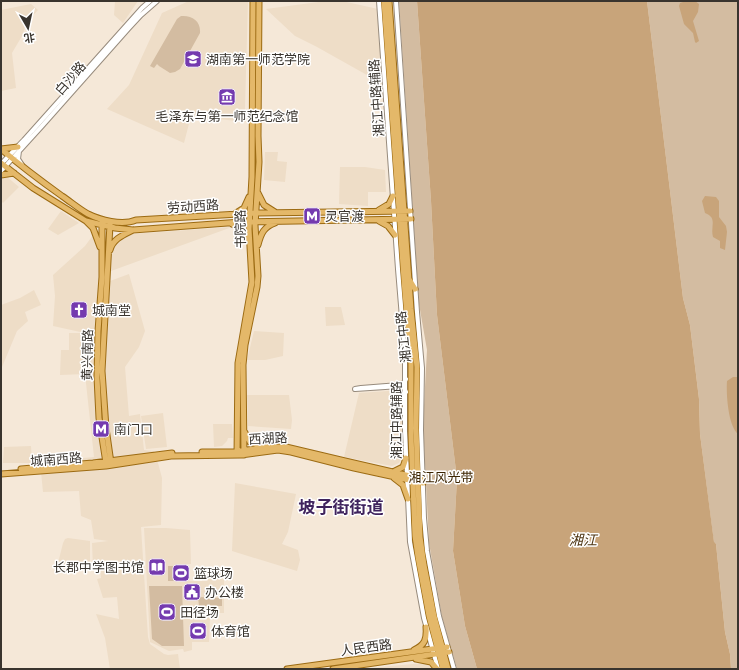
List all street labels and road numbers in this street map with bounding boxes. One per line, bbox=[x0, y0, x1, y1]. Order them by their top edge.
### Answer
street label: 白沙路 bbox=[51, 58, 89, 98]
street label: 湘江中路辅路 bbox=[365, 59, 387, 137]
street label: 劳动西路 bbox=[166, 196, 220, 216]
street label: 书院路 bbox=[232, 209, 248, 249]
street label: 湘江中路 bbox=[392, 310, 414, 364]
street label: 黄兴南路 bbox=[79, 329, 95, 381]
street label: 湘江中路辅路 bbox=[388, 381, 404, 459]
street label: 西湖路 bbox=[248, 429, 288, 447]
street label: 城南西路 bbox=[29, 449, 83, 469]
street label: 人民西路 bbox=[339, 635, 393, 659]

